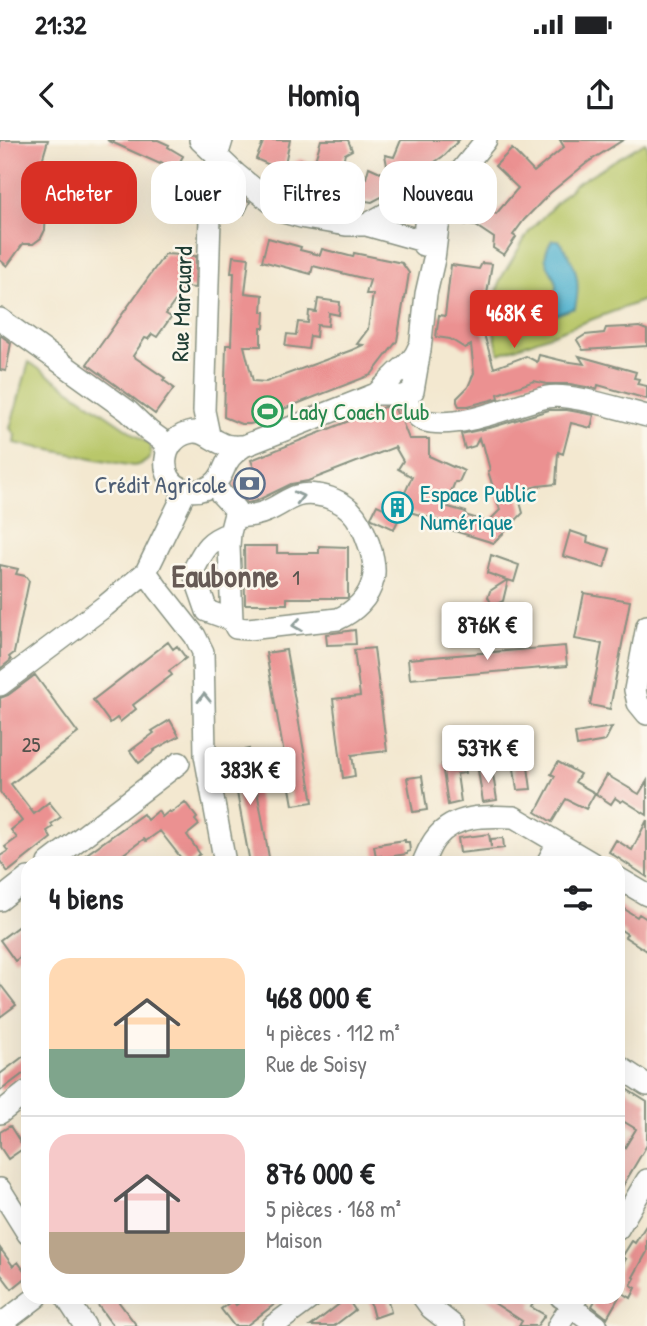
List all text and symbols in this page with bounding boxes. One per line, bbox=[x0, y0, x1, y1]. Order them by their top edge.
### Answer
text: 21:32 bbox=[35, 7, 86, 42]
text: Homiq bbox=[288, 73, 359, 116]
icon: back bbox=[28, 76, 66, 114]
icon: share bbox=[581, 76, 619, 114]
chip: Acheter bbox=[21, 161, 137, 224]
chip: Louer bbox=[151, 161, 246, 224]
chip: Filtres bbox=[260, 161, 365, 224]
chip: Nouveau bbox=[379, 161, 497, 224]
street label: Rue Marcuard bbox=[163, 246, 199, 362]
pin: 468K € bbox=[457, 290, 571, 350]
text: 468K € bbox=[486, 297, 542, 328]
sports icon: Lady Coach Club bbox=[250, 394, 284, 428]
place label: Lady Coach Club bbox=[290, 395, 430, 427]
bank icon: Crédit Agricole bbox=[233, 467, 267, 501]
place label: Crédit Agricole bbox=[95, 468, 227, 500]
place label: Espace Public Numérique bbox=[420, 477, 537, 537]
building icon: Espace Public Numérique bbox=[380, 490, 414, 524]
one-way arrow bbox=[293, 491, 305, 505]
district label: Eaubonne bbox=[171, 554, 279, 597]
house number: 1 bbox=[292, 563, 300, 592]
pin: 876K € bbox=[430, 602, 544, 662]
text: 876K € bbox=[458, 609, 516, 640]
one-way arrow bbox=[291, 617, 303, 632]
one-way arrow bbox=[196, 693, 212, 703]
pin: 537K € bbox=[431, 726, 545, 785]
house number: 25 bbox=[22, 730, 40, 759]
text: 537K € bbox=[458, 732, 518, 763]
pin: 383K € bbox=[193, 748, 307, 807]
text: 383K € bbox=[221, 754, 279, 785]
text: 4 biens bbox=[49, 878, 123, 918]
icon: filters bbox=[559, 879, 597, 917]
text: 468 000 € bbox=[266, 977, 371, 1017]
icon: home bbox=[105, 986, 189, 1070]
text: 4 pièces · 112 m² bbox=[266, 1017, 400, 1048]
text: Rue de Soisy bbox=[266, 1048, 367, 1079]
text: 876 000 € bbox=[266, 1153, 374, 1193]
icon: home bbox=[105, 1162, 189, 1246]
text: 5 pièces · 168 m² bbox=[266, 1193, 401, 1224]
text: Maison bbox=[266, 1224, 322, 1255]

